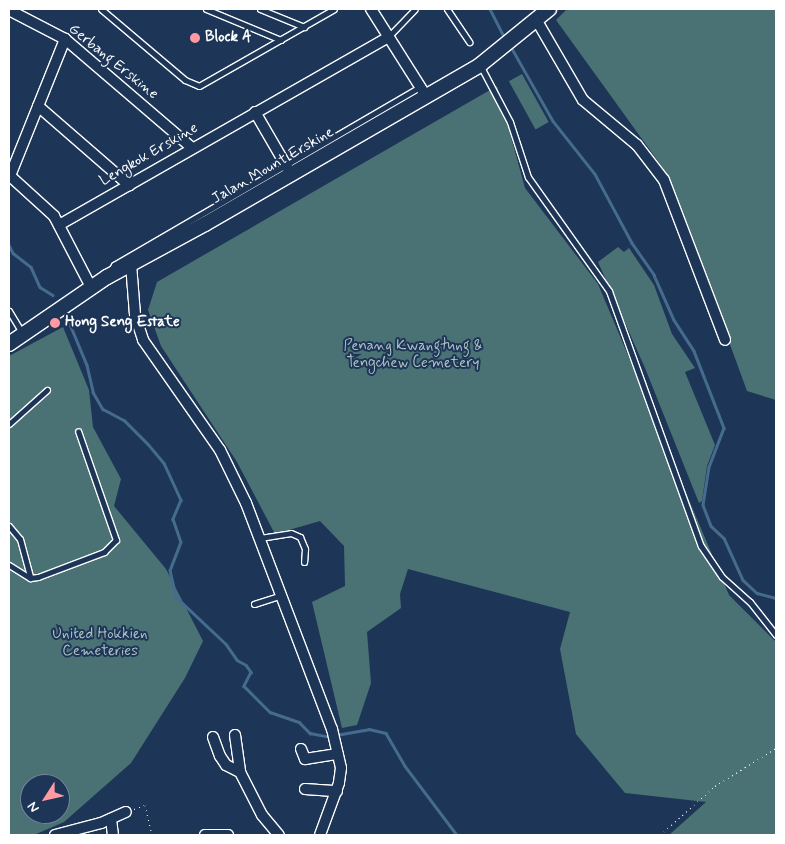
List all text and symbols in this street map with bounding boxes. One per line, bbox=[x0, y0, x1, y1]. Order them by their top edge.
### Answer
street label: Gerbang Erskine bbox=[67, 22, 159, 102]
place label: Block A bbox=[205, 29, 252, 47]
marker: Block A bbox=[189, 32, 201, 44]
street label: Lengkok Erskine bbox=[99, 121, 199, 189]
street label: Jalan Mount Erskine bbox=[210, 124, 336, 208]
place label: Hong Seng Estate bbox=[65, 314, 178, 332]
marker: Hong Seng Estate bbox=[49, 317, 61, 329]
park label: Penang Kwangtung & Tengchew Cemetery bbox=[343, 337, 483, 372]
park label: United Hokkien Cemeteries bbox=[52, 625, 148, 660]
north arrow bbox=[20, 774, 70, 824]
text: N bbox=[23, 798, 44, 816]

